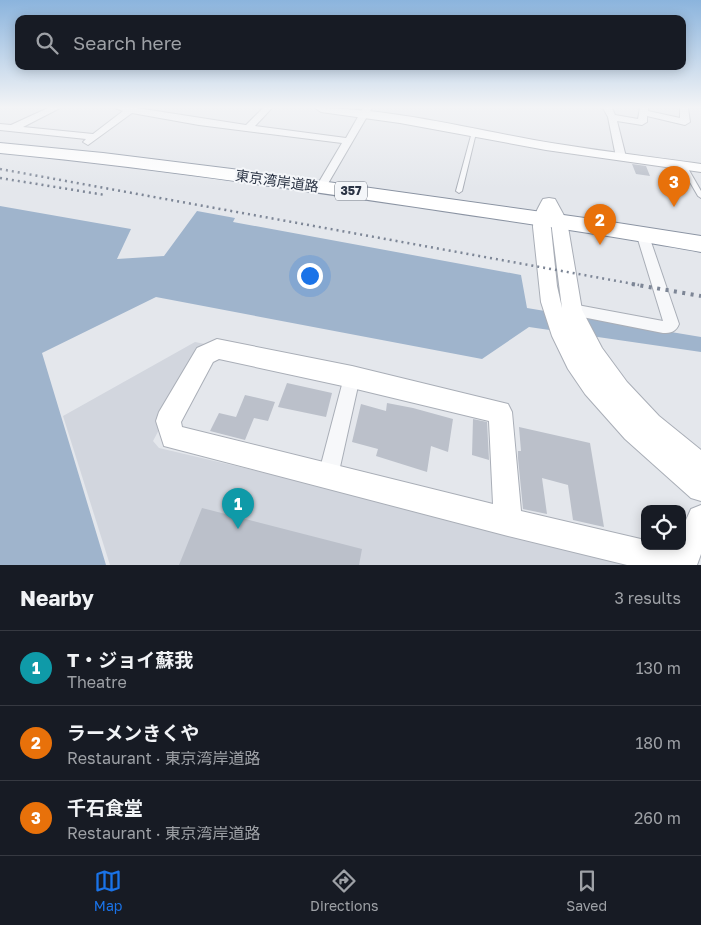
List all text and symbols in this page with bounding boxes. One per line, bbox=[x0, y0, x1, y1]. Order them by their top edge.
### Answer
search box bbox=[15, 15, 686, 70]
icon: search bbox=[33, 29, 61, 57]
text: Search here bbox=[73, 31, 182, 54]
street label: 東京湾岸道路 bbox=[234, 166, 320, 195]
pin: 3 bbox=[658, 166, 690, 207]
road number: 357 bbox=[335, 182, 367, 200]
pin: 2 bbox=[584, 204, 616, 245]
your location bbox=[297, 263, 323, 289]
pin: 1 bbox=[222, 488, 254, 529]
map controls bbox=[641, 505, 686, 550]
button: locate bbox=[641, 505, 686, 550]
text: Nearby bbox=[20, 585, 94, 611]
text: 3 results bbox=[614, 588, 681, 608]
text: T・ジョイ蘇我 bbox=[67, 648, 193, 671]
text: 1 bbox=[32, 658, 40, 678]
text: 130 m bbox=[636, 658, 681, 678]
text: Theatre bbox=[67, 672, 127, 692]
text: ラーメンきくや bbox=[67, 721, 199, 744]
text: 2 bbox=[31, 733, 41, 753]
text: 180 m bbox=[635, 733, 681, 753]
text: Restaurant · 東京湾岸道路 bbox=[67, 748, 261, 768]
text: 千石食堂 bbox=[67, 796, 143, 819]
text: 3 bbox=[31, 808, 41, 828]
text: 260 m bbox=[634, 808, 681, 828]
text: Restaurant · 東京湾岸道路 bbox=[67, 823, 261, 843]
tab: Map bbox=[94, 867, 122, 914]
tab: Directions bbox=[310, 867, 379, 914]
tab: Saved bbox=[566, 867, 607, 914]

